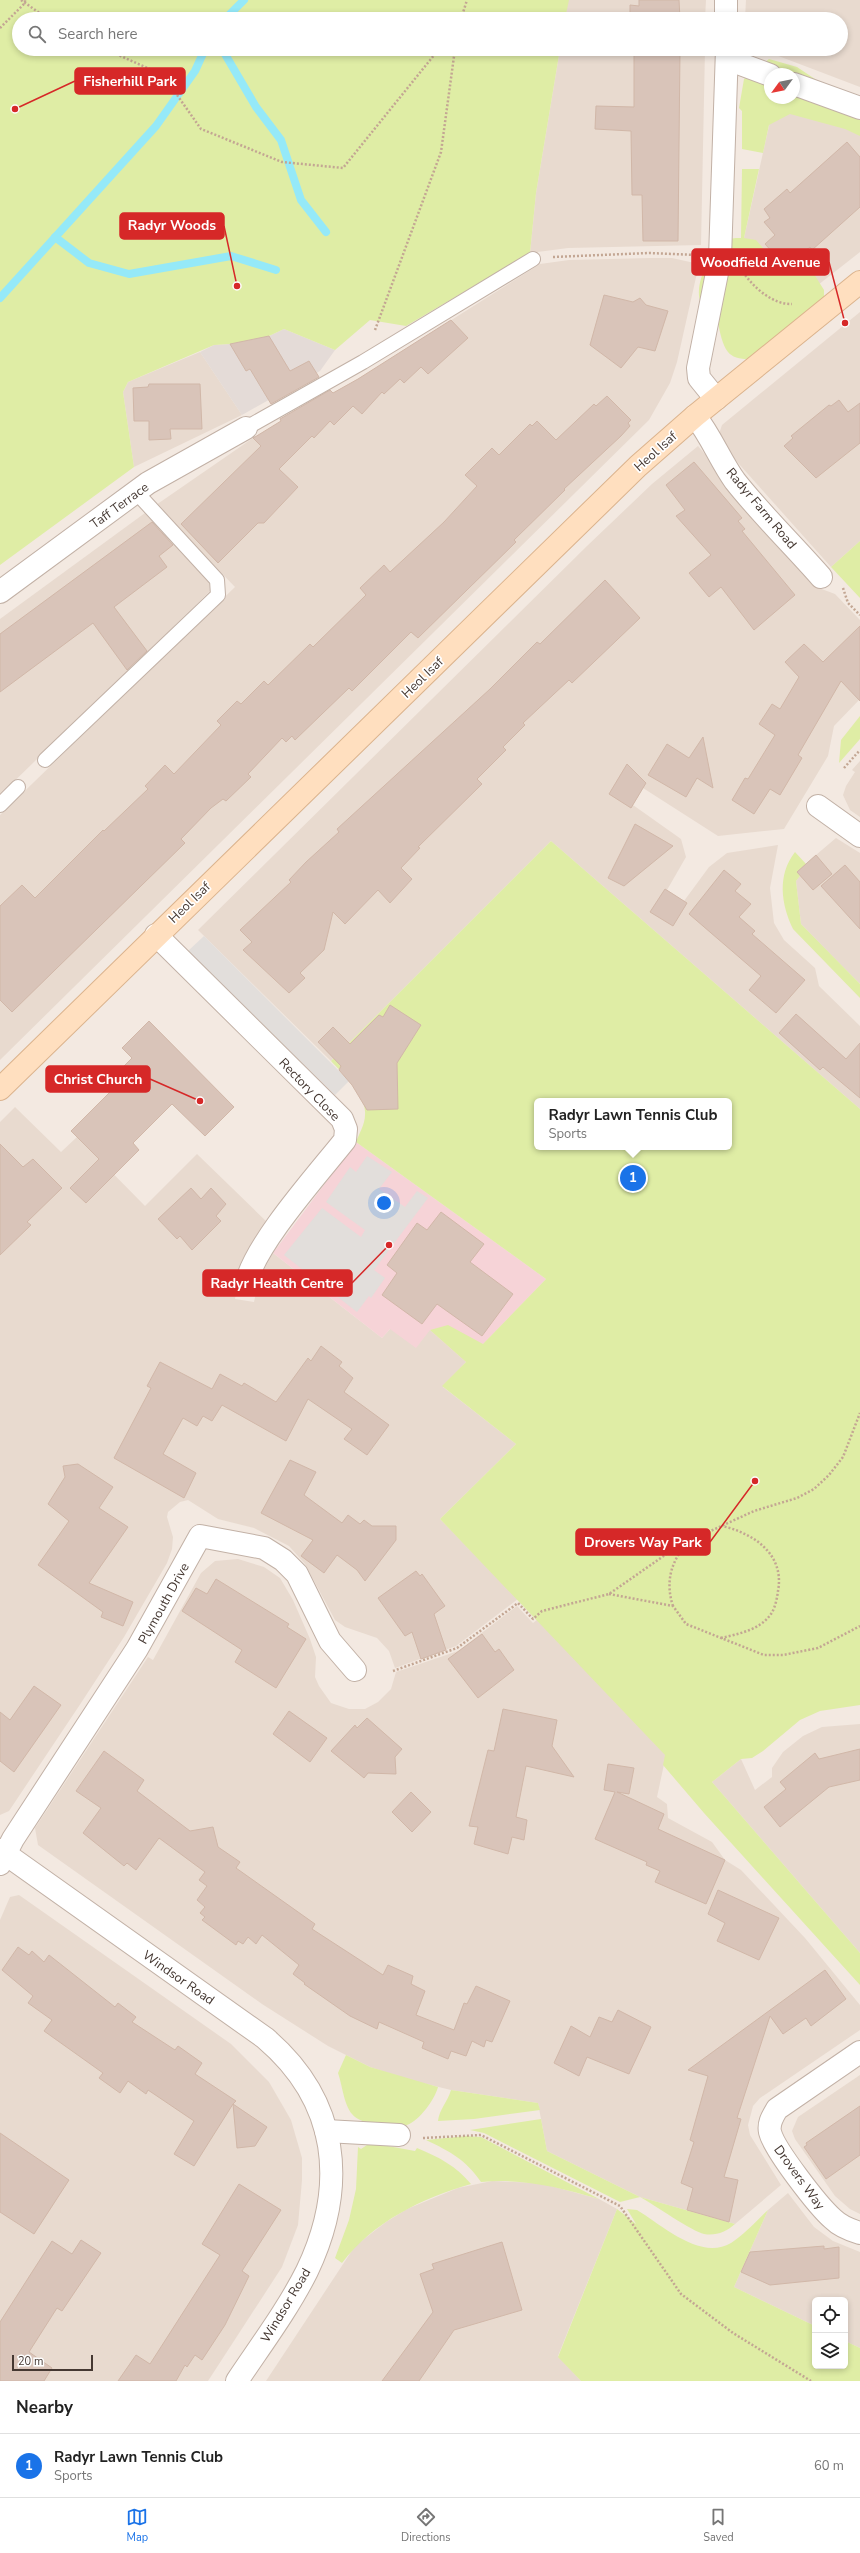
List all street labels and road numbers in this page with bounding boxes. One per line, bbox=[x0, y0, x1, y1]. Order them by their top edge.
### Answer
street label: Heol Isaf bbox=[630, 427, 682, 476]
street label: Radyr Farm Road bbox=[722, 464, 801, 553]
street label: Taff Terrace bbox=[87, 478, 153, 533]
street label: Heol Isaf bbox=[398, 653, 448, 702]
street label: Heol Isaf bbox=[165, 878, 215, 927]
street label: Rectory Close bbox=[275, 1054, 344, 1125]
street label: Plymouth Drive bbox=[134, 1560, 194, 1647]
street label: Windsor Road bbox=[139, 1946, 218, 2009]
street label: Drovers Way bbox=[770, 2142, 829, 2214]
street label: Windsor Road bbox=[257, 2265, 315, 2346]

